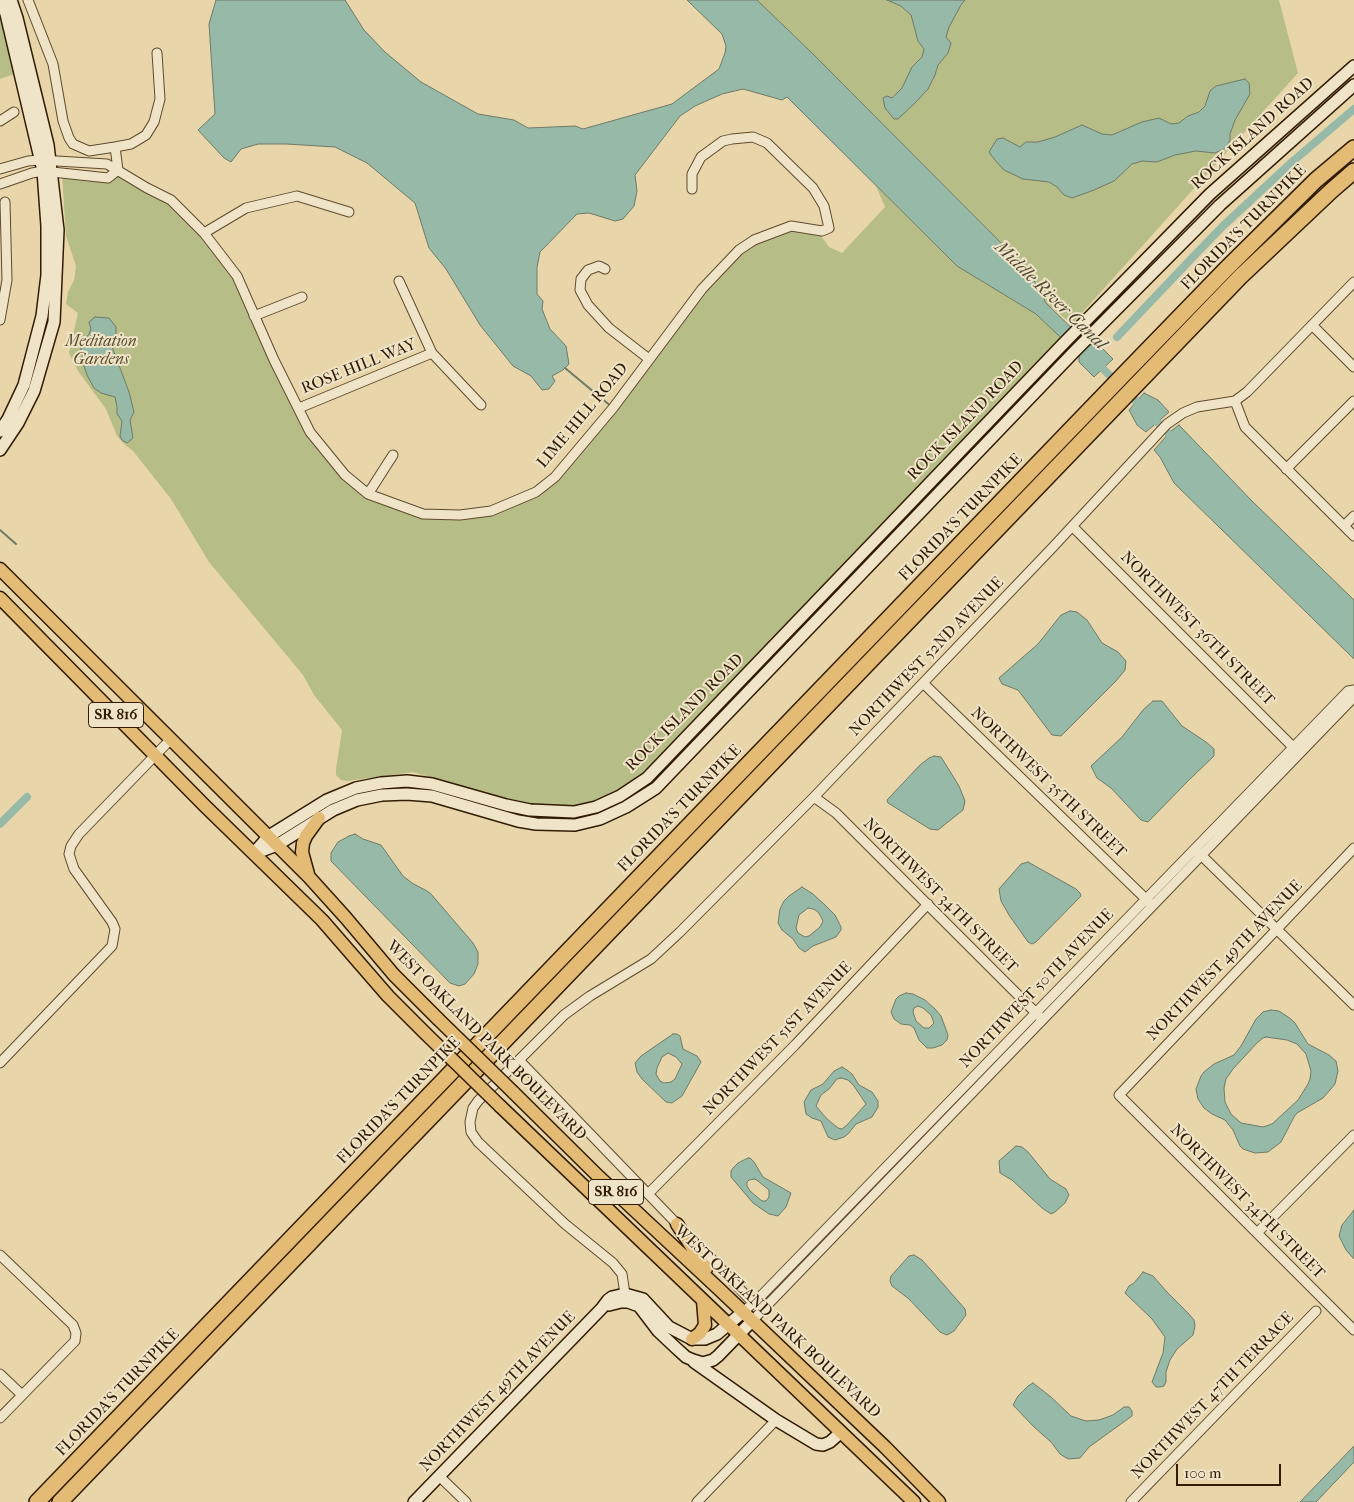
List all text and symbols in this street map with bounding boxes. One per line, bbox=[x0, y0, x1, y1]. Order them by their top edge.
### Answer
street label: ROCK ISLAND ROAD bbox=[1188, 74, 1318, 194]
street label: FLORIDA'S TURNPIKE bbox=[1177, 161, 1311, 295]
water label: Middle River Canal bbox=[990, 237, 1110, 355]
park label: Meditation Gardens bbox=[65, 332, 137, 370]
street label: ROSE HILL WAY bbox=[299, 335, 419, 399]
street label: ROCK ISLAND ROAD bbox=[904, 357, 1028, 485]
street label: LIME HILL ROAD bbox=[533, 360, 633, 472]
street label: FLORIDA'S TURNPIKE bbox=[895, 450, 1027, 586]
street label: NORTHWEST 36TH STREET bbox=[1116, 548, 1278, 710]
street label: NORTHWEST 52ND AVENUE bbox=[846, 573, 1008, 741]
street label: ROCK ISLAND ROAD bbox=[622, 650, 748, 776]
road number: SR 816 bbox=[88, 702, 144, 728]
street label: NORTHWEST 35TH STREET bbox=[966, 704, 1130, 862]
street label: FLORIDA'S TURNPIKE bbox=[614, 741, 746, 877]
street label: NORTHWEST 34TH STREET bbox=[859, 815, 1021, 977]
street label: NORTHWEST 49TH AVENUE bbox=[1143, 877, 1307, 1045]
street label: NORTHWEST 50TH AVENUE bbox=[956, 906, 1118, 1072]
street label: WEST OAKLAND PARK BOULEVARD bbox=[382, 937, 590, 1145]
street label: NORTHWEST 51ST AVENUE bbox=[700, 958, 856, 1120]
street label: FLORIDA'S TURNPIKE bbox=[333, 1033, 465, 1169]
street label: NORTHWEST 34TH STREET bbox=[1166, 1121, 1328, 1283]
road number: SR 816 bbox=[588, 1180, 644, 1204]
street label: WEST OAKLAND PARK BOULEVARD bbox=[670, 1221, 884, 1423]
street label: NORTHWEST 49TH AVENUE bbox=[416, 1308, 580, 1476]
street label: NORTHWEST 47TH TERRACE bbox=[1128, 1308, 1298, 1484]
street label: FLORIDA'S TURNPIKE bbox=[52, 1325, 184, 1461]
scale bar bbox=[1179, 1454, 1284, 1486]
text: 100 m bbox=[1184, 1464, 1222, 1482]

